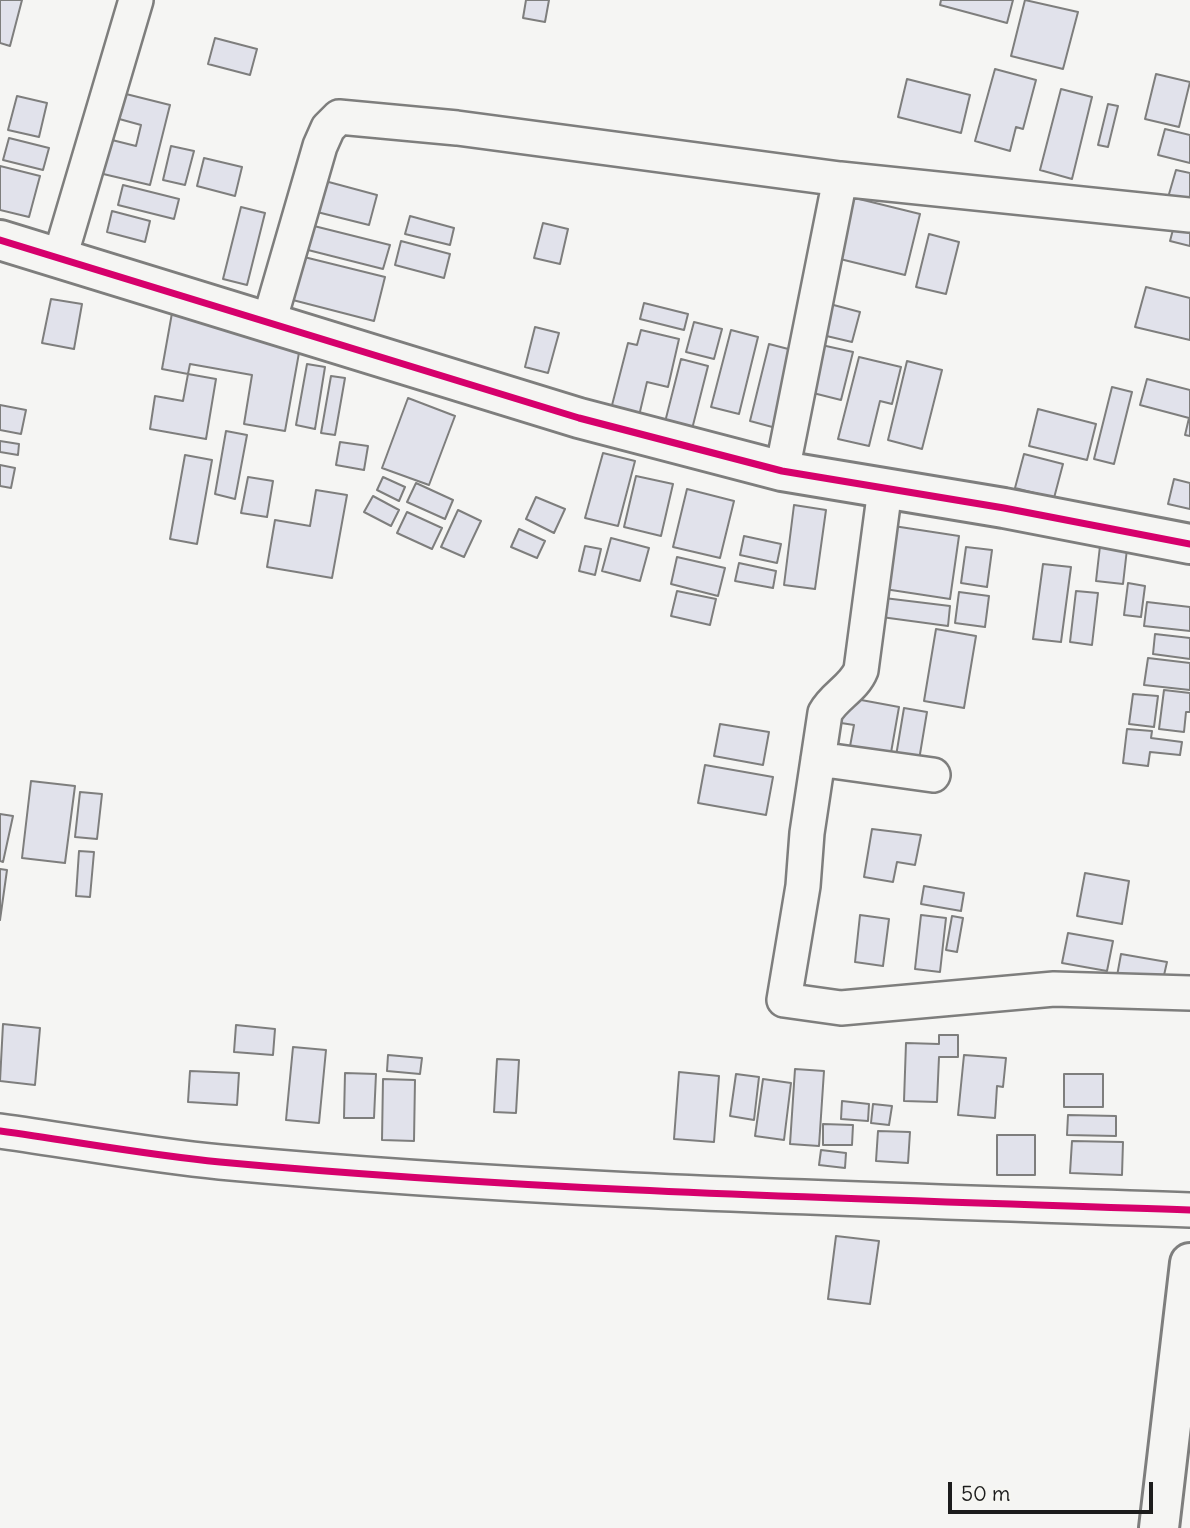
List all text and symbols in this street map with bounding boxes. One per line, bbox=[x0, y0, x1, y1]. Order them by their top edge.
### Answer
scale bar bbox=[952, 1468, 1157, 1512]
text: 50 m bbox=[961, 1480, 1010, 1507]

